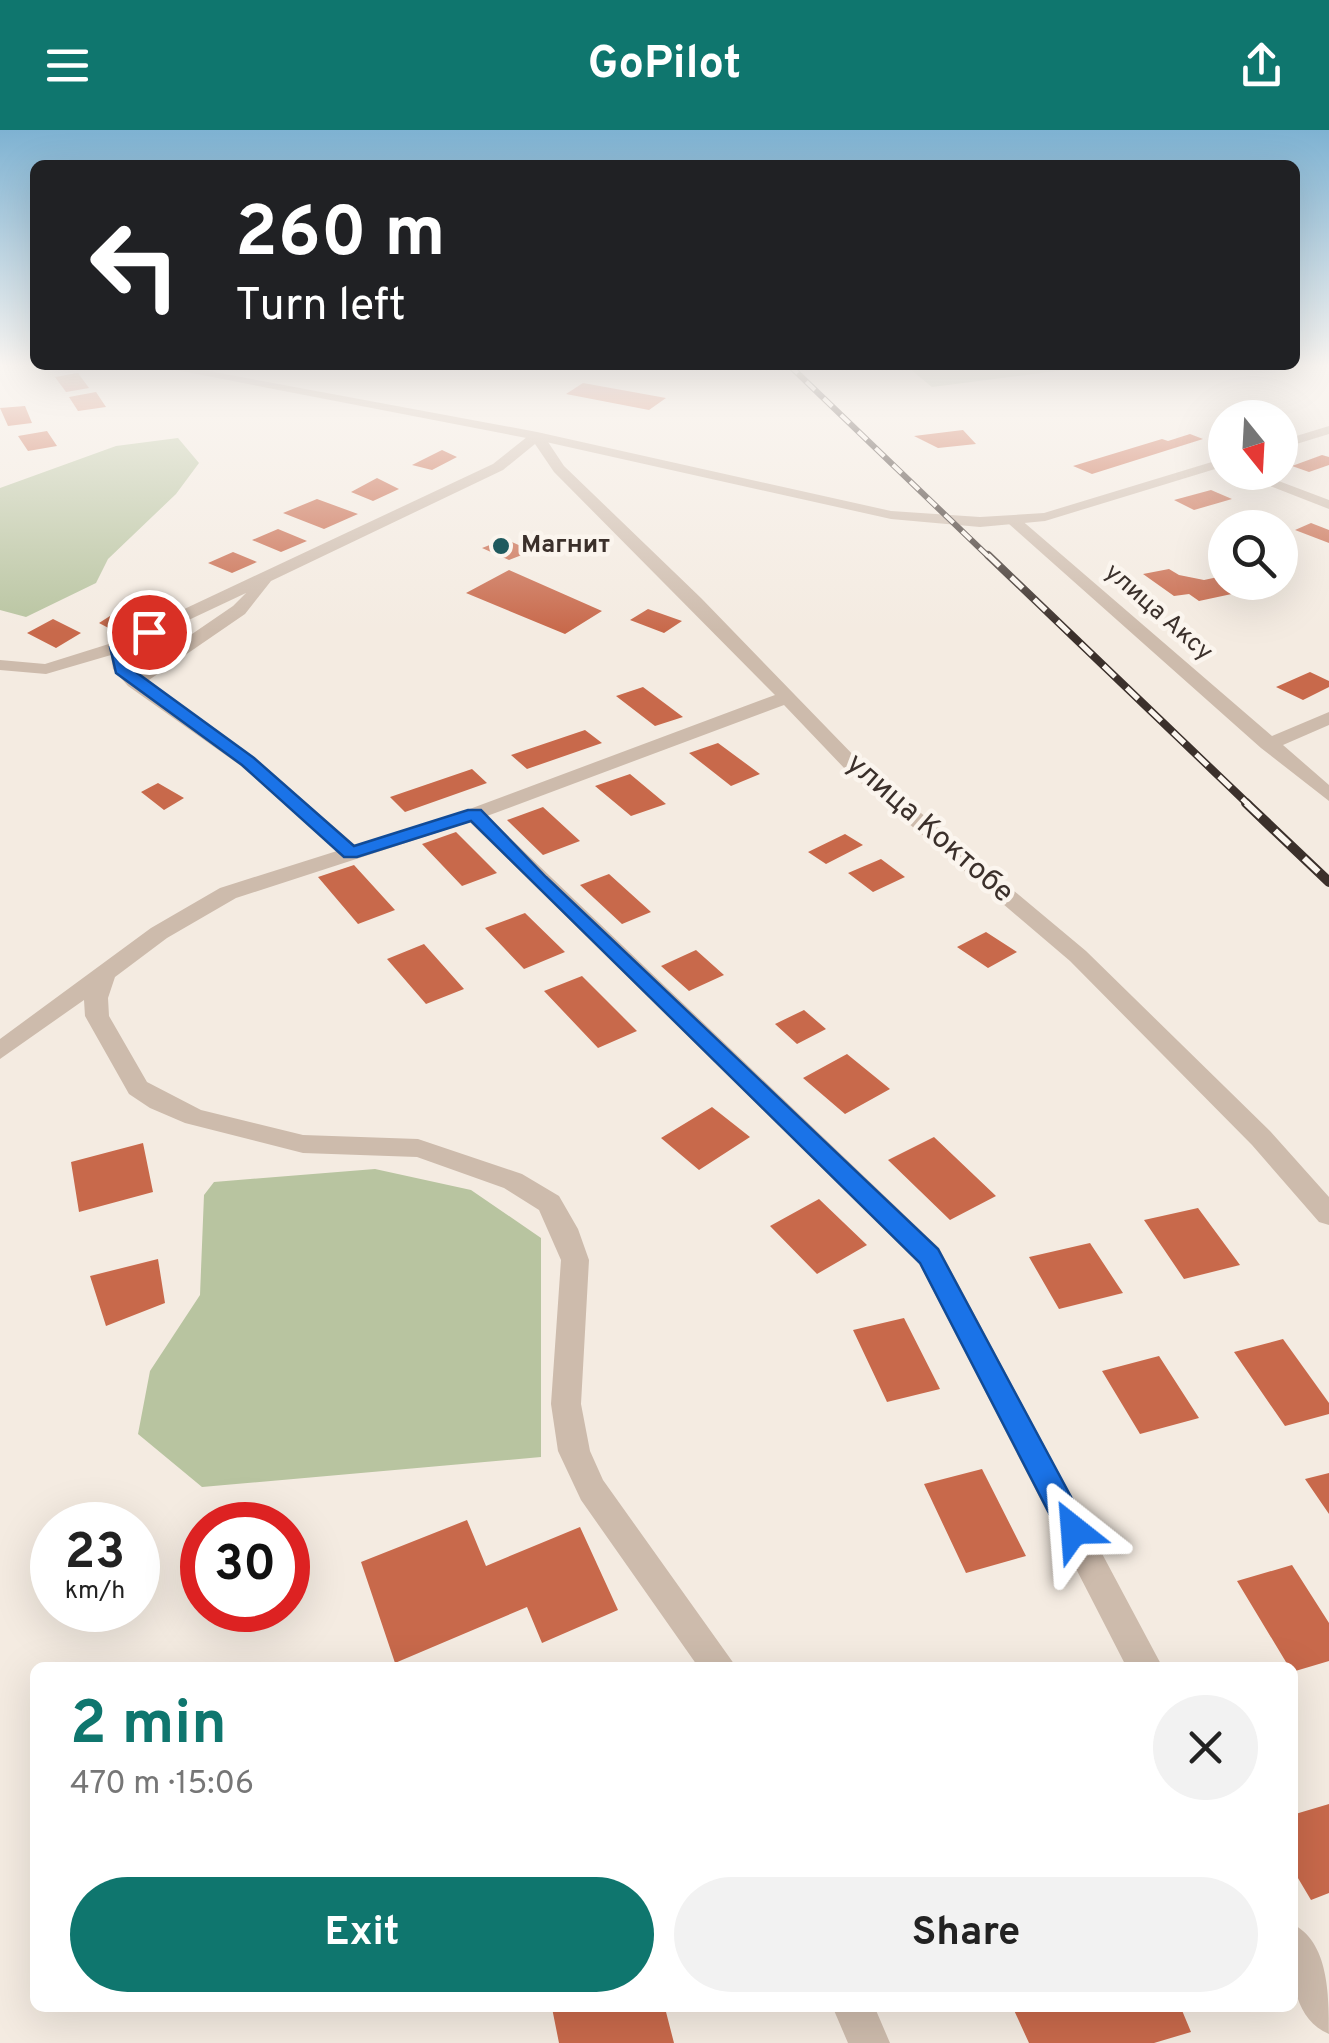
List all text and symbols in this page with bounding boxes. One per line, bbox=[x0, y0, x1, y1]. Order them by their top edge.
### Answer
text: GoPilot bbox=[588, 37, 741, 94]
icon: menu bbox=[40, 38, 95, 93]
icon: share bbox=[1234, 38, 1289, 93]
text: 260 m bbox=[235, 192, 446, 281]
icon: left bbox=[70, 200, 200, 330]
text: Turn left bbox=[235, 279, 406, 336]
north arrow bbox=[1208, 400, 1298, 490]
map controls bbox=[1208, 400, 1298, 600]
button: search bbox=[1208, 510, 1298, 600]
place label: Магнит bbox=[521, 530, 610, 562]
marker: Магнит bbox=[490, 535, 512, 557]
street label: улица Аксу bbox=[1097, 557, 1219, 669]
pin bbox=[107, 590, 192, 675]
icon: arrive bbox=[122, 605, 177, 660]
street label: улица Коктобе bbox=[838, 746, 1020, 912]
position arrow bbox=[1022, 1478, 1126, 1582]
speed limit sign: 30 bbox=[180, 1502, 310, 1632]
text: 23 bbox=[65, 1523, 125, 1586]
text: km/h bbox=[65, 1576, 125, 1608]
text: 2 min bbox=[70, 1689, 227, 1765]
button: close bbox=[1153, 1695, 1258, 1800]
text: 470 m · 15:06 bbox=[70, 1765, 254, 1805]
button: Exit bbox=[70, 1877, 654, 1992]
button: Share bbox=[674, 1877, 1258, 1992]

